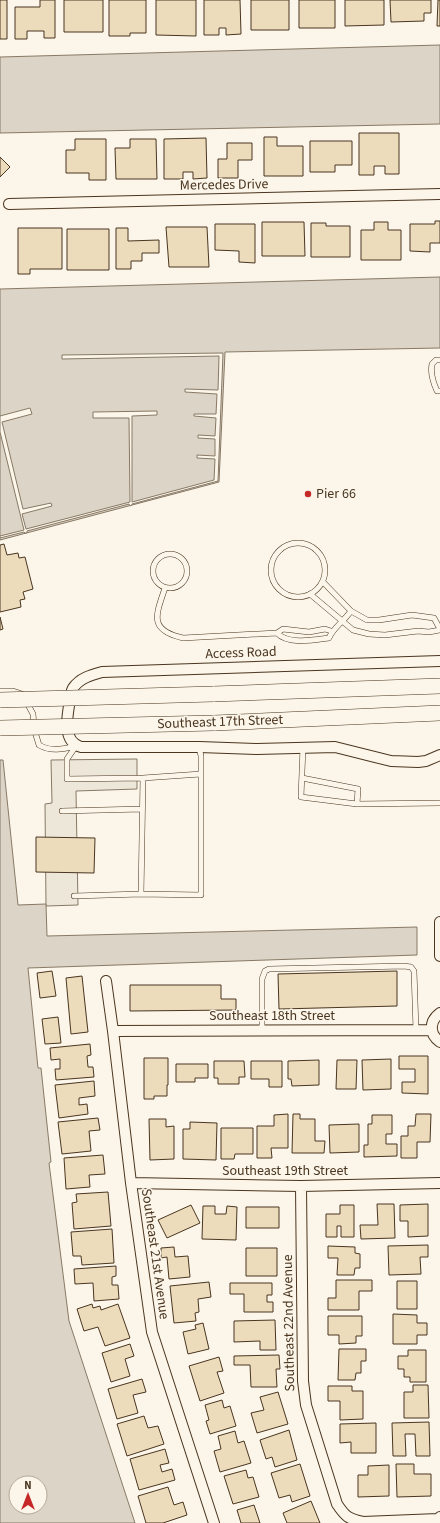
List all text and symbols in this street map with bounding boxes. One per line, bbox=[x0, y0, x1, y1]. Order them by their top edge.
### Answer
street label: Mercedes Drive bbox=[180, 174, 269, 196]
place label: Pier 66 bbox=[316, 484, 356, 504]
marker: Pier 66 bbox=[303, 489, 313, 499]
street label: Access Road bbox=[205, 642, 277, 664]
street label: Southeast 17th Street bbox=[157, 710, 284, 734]
street label: Southeast 18th Street bbox=[209, 1006, 335, 1026]
street label: Southeast 19th Street bbox=[222, 1161, 348, 1181]
street label: Southeast 21st Avenue bbox=[136, 1187, 174, 1321]
street label: Southeast 22nd Avenue bbox=[278, 1254, 300, 1392]
north arrow bbox=[8, 1475, 48, 1515]
text: N bbox=[24, 1478, 32, 1493]

